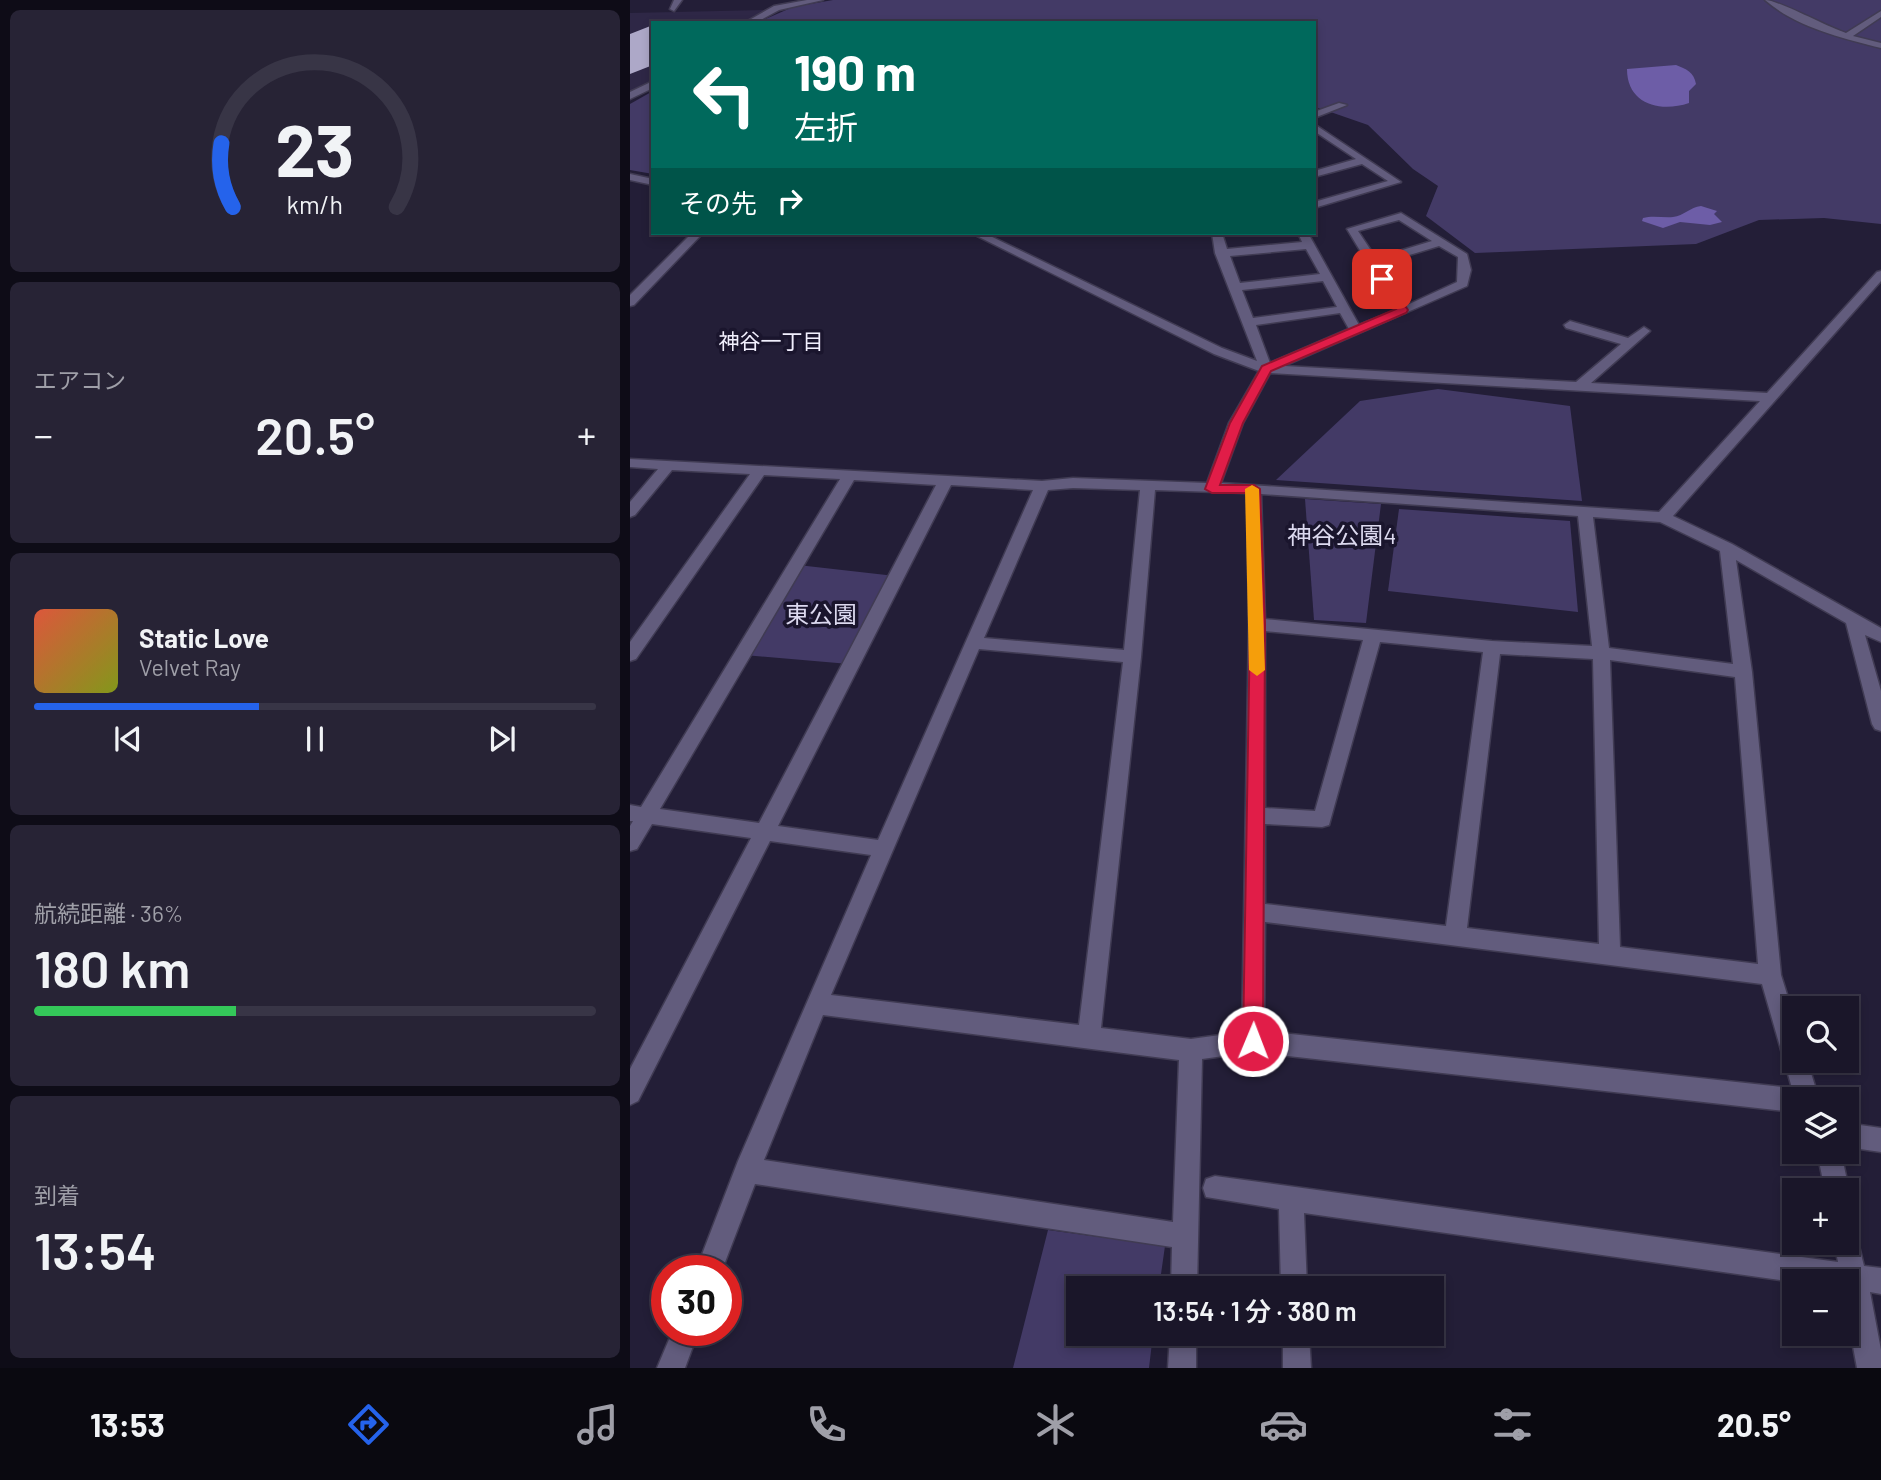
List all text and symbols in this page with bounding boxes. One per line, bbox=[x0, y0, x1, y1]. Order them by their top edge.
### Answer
text: 190 m bbox=[794, 42, 916, 101]
icon: left bbox=[679, 49, 770, 140]
text: 23 bbox=[275, 104, 355, 192]
text: 左折 bbox=[794, 107, 858, 145]
icon: right bbox=[771, 182, 809, 220]
text: その先 bbox=[679, 187, 757, 218]
text: km/h bbox=[287, 189, 343, 219]
pin bbox=[1352, 249, 1412, 309]
icon: arrive bbox=[1363, 260, 1401, 298]
district label: 神谷一丁目 bbox=[719, 328, 824, 353]
text: エアコン bbox=[34, 366, 126, 394]
text: 20.5° bbox=[255, 403, 375, 465]
text: − bbox=[34, 411, 53, 457]
text: + bbox=[577, 411, 596, 457]
park label: 神谷公園4 bbox=[1287, 520, 1397, 549]
park label: 東公園 bbox=[785, 599, 857, 628]
text: Static Love bbox=[139, 622, 269, 653]
text: Velvet Ray bbox=[139, 653, 241, 681]
icon: previous bbox=[109, 720, 147, 758]
icon: pause bbox=[296, 720, 334, 758]
icon: next bbox=[483, 720, 521, 758]
text: 航続距離 · 36% bbox=[34, 899, 183, 927]
text: 180 km bbox=[34, 936, 190, 998]
map controls bbox=[1782, 996, 1859, 1346]
button: search bbox=[1782, 996, 1859, 1073]
position arrow bbox=[1216, 1004, 1290, 1078]
button: layers bbox=[1782, 1087, 1859, 1164]
button: + bbox=[1782, 1178, 1859, 1255]
text: 到着 bbox=[34, 1181, 80, 1209]
text: 13:54 bbox=[34, 1218, 156, 1280]
speed limit sign: 30 bbox=[651, 1255, 742, 1346]
button: − bbox=[1782, 1269, 1859, 1346]
text: 13:54 · 1 分 · 380 m bbox=[1153, 1295, 1357, 1326]
icon: directions bbox=[344, 1400, 393, 1449]
icon: music bbox=[573, 1400, 622, 1449]
icon: phone bbox=[802, 1400, 851, 1449]
icon: climate bbox=[1031, 1400, 1080, 1449]
icon: car bbox=[1259, 1400, 1308, 1449]
icon: filters bbox=[1488, 1400, 1537, 1449]
text: 13:53 bbox=[90, 1405, 165, 1443]
text: 20.5° bbox=[1717, 1405, 1791, 1443]

